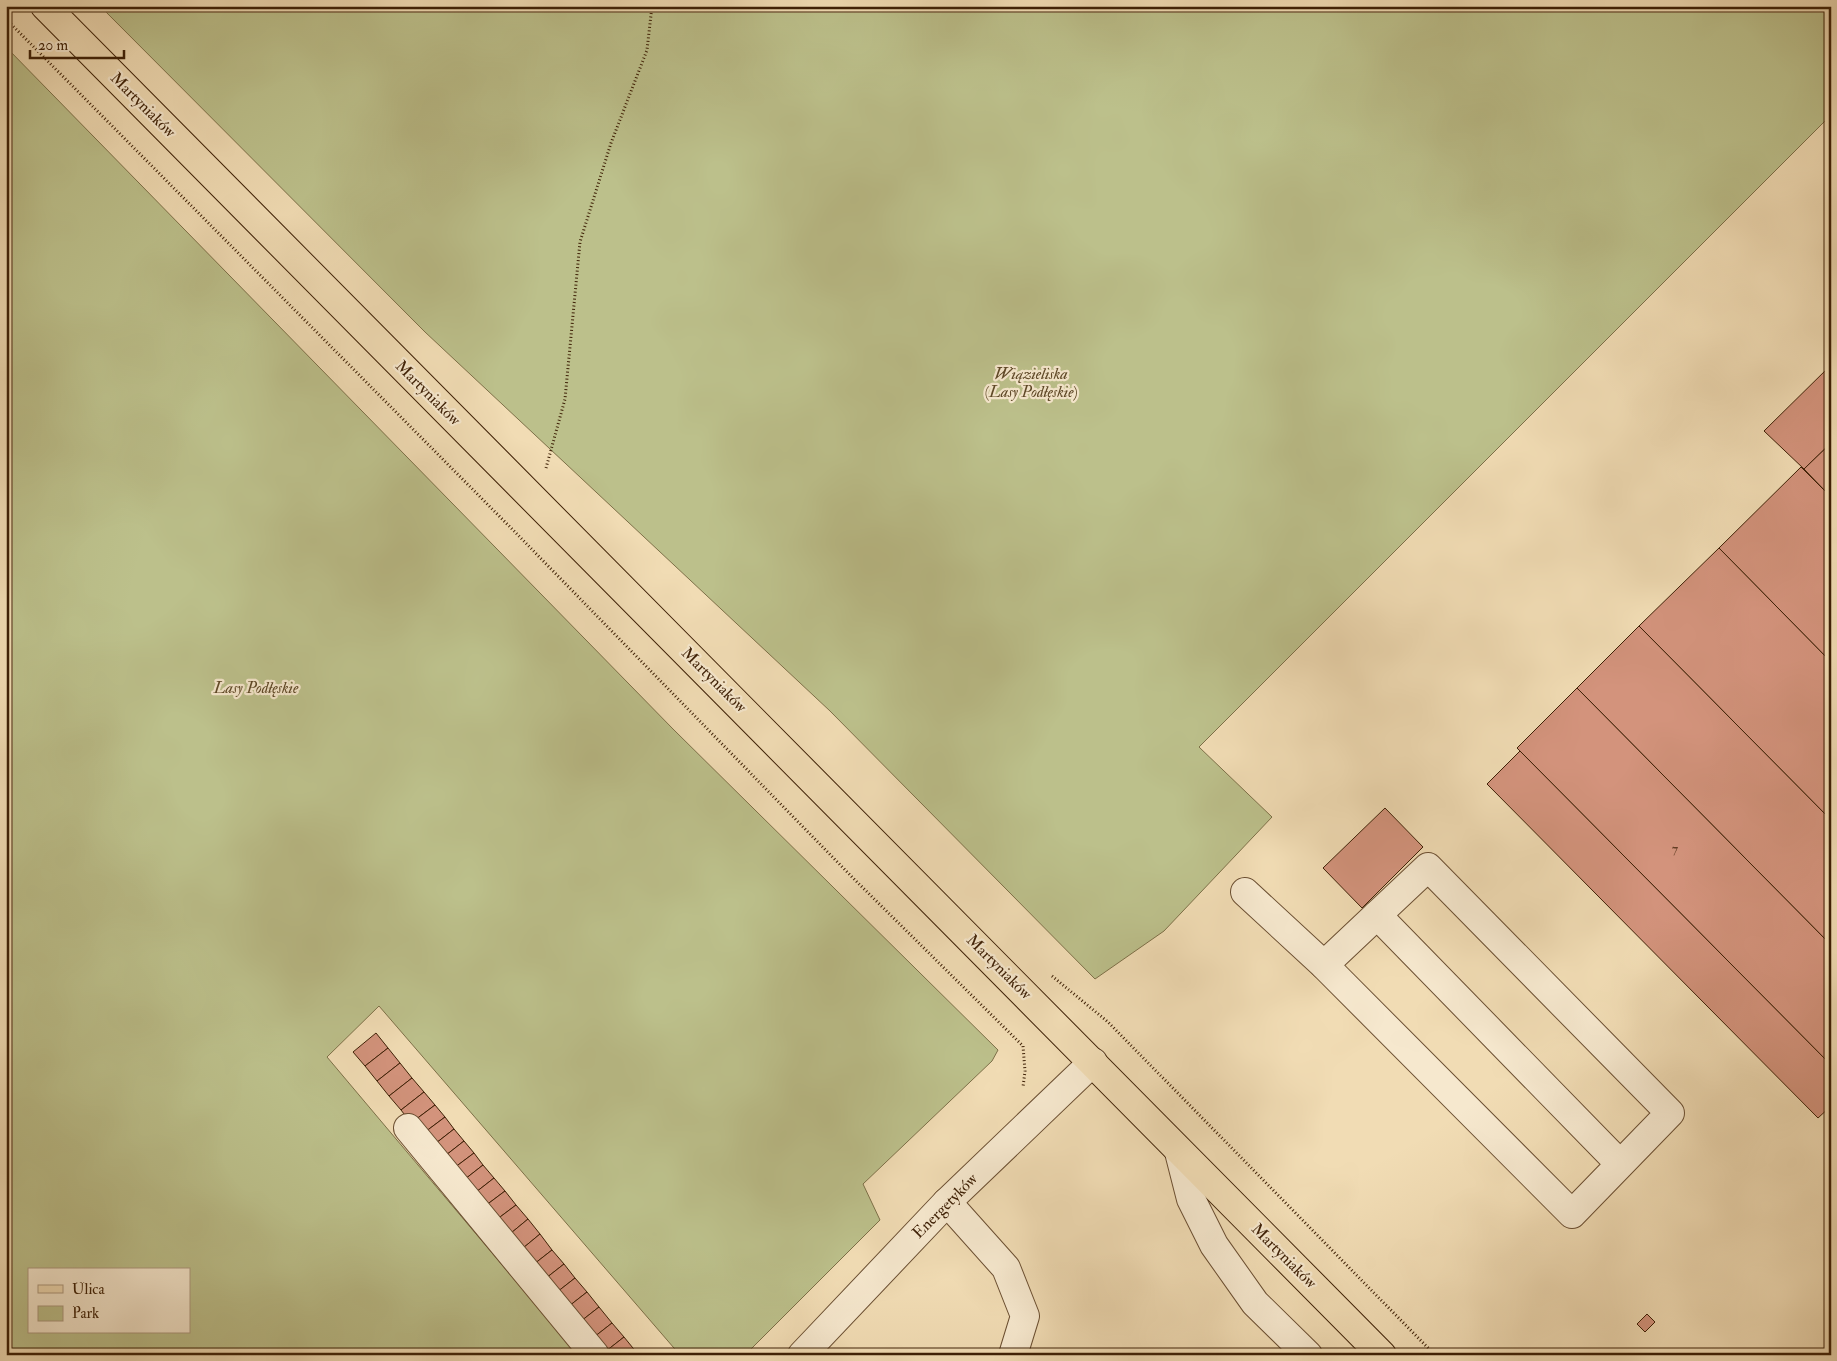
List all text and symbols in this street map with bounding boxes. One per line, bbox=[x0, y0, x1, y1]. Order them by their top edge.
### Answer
scale bar bbox=[30, 28, 124, 60]
text: 20 m bbox=[38, 36, 68, 55]
street label: Martyniaków bbox=[106, 68, 181, 143]
street label: Martyniaków bbox=[391, 356, 466, 431]
park label: Wiązieliska (Lasy Podłęskie) bbox=[985, 364, 1077, 402]
street label: Martyniaków bbox=[677, 643, 752, 718]
park label: Lasy Podłęskie bbox=[213, 678, 299, 698]
house number: 7 bbox=[1672, 840, 1679, 857]
street label: Martyniaków bbox=[962, 930, 1037, 1005]
street label: Energetyków bbox=[908, 1168, 983, 1243]
street label: Martyniaków bbox=[1247, 1219, 1322, 1294]
legend bbox=[28, 1268, 190, 1334]
text: Ulica bbox=[72, 1280, 105, 1299]
text: Park bbox=[72, 1304, 99, 1323]

